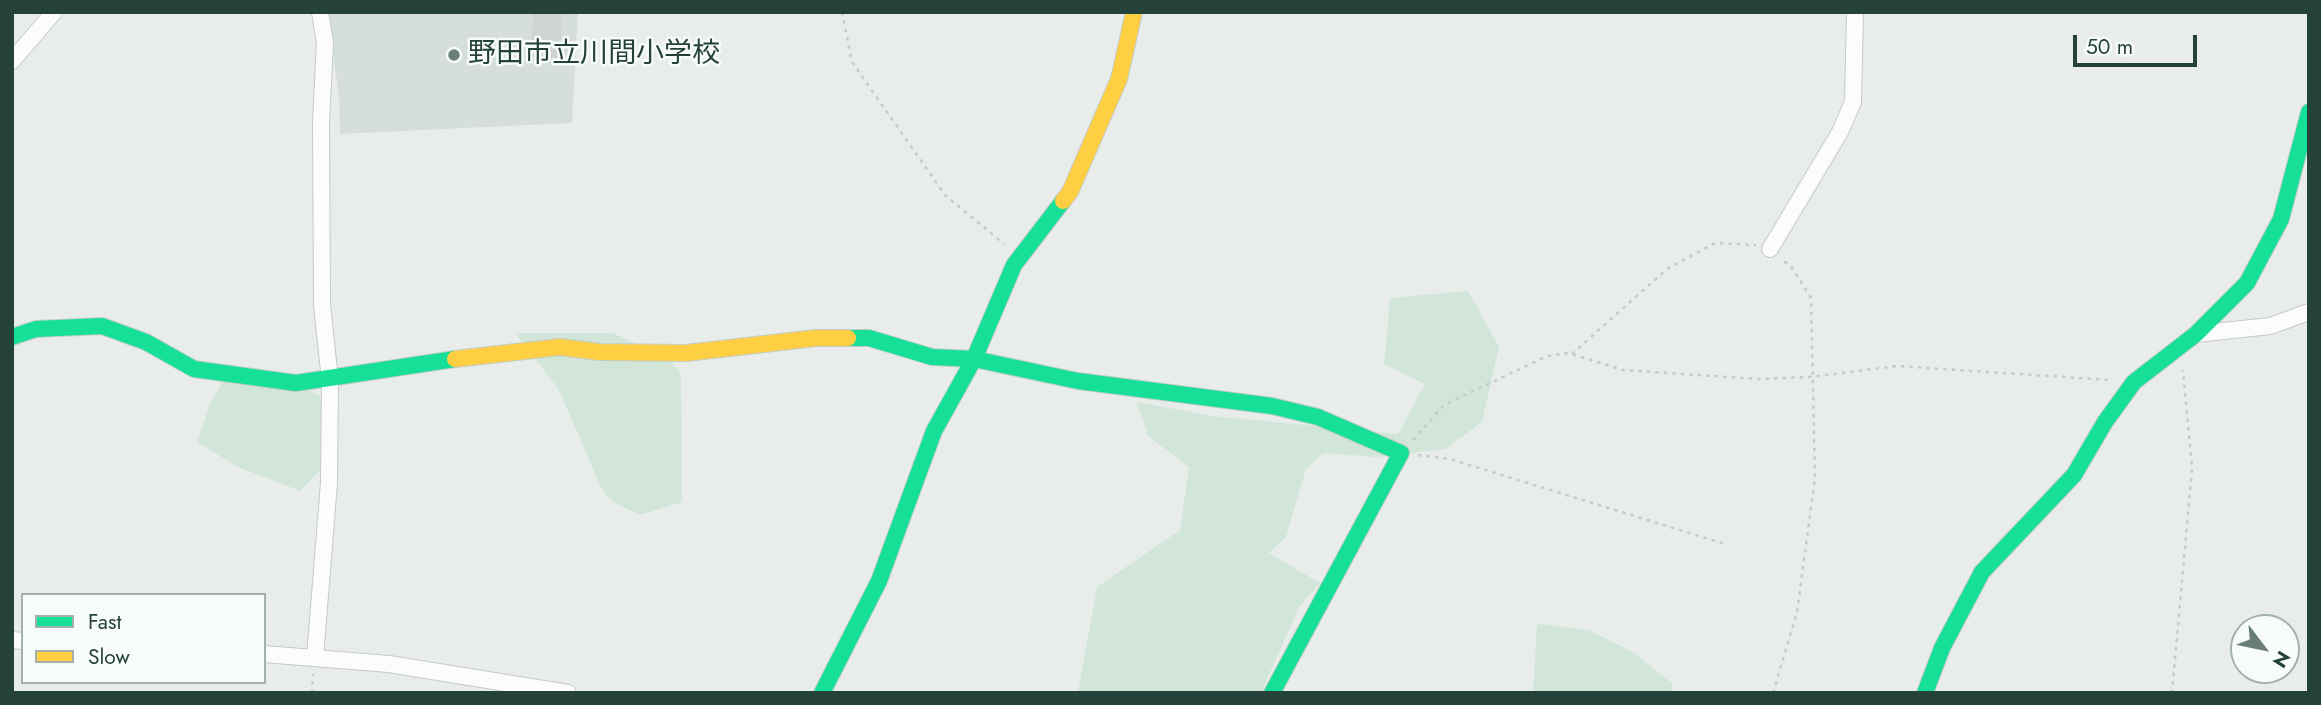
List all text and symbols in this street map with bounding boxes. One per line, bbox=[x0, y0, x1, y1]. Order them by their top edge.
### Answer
scale bar bbox=[2076, 21, 2200, 65]
text: 50 m bbox=[2086, 32, 2133, 62]
place label: 野田市立川間小学校 bbox=[468, 38, 720, 72]
marker: 野田市立川間小学校 bbox=[446, 47, 462, 63]
legend bbox=[21, 593, 266, 684]
text: Fast bbox=[88, 607, 121, 637]
north arrow bbox=[2230, 614, 2300, 684]
text: Slow bbox=[88, 642, 130, 672]
text: N bbox=[2266, 646, 2297, 673]

